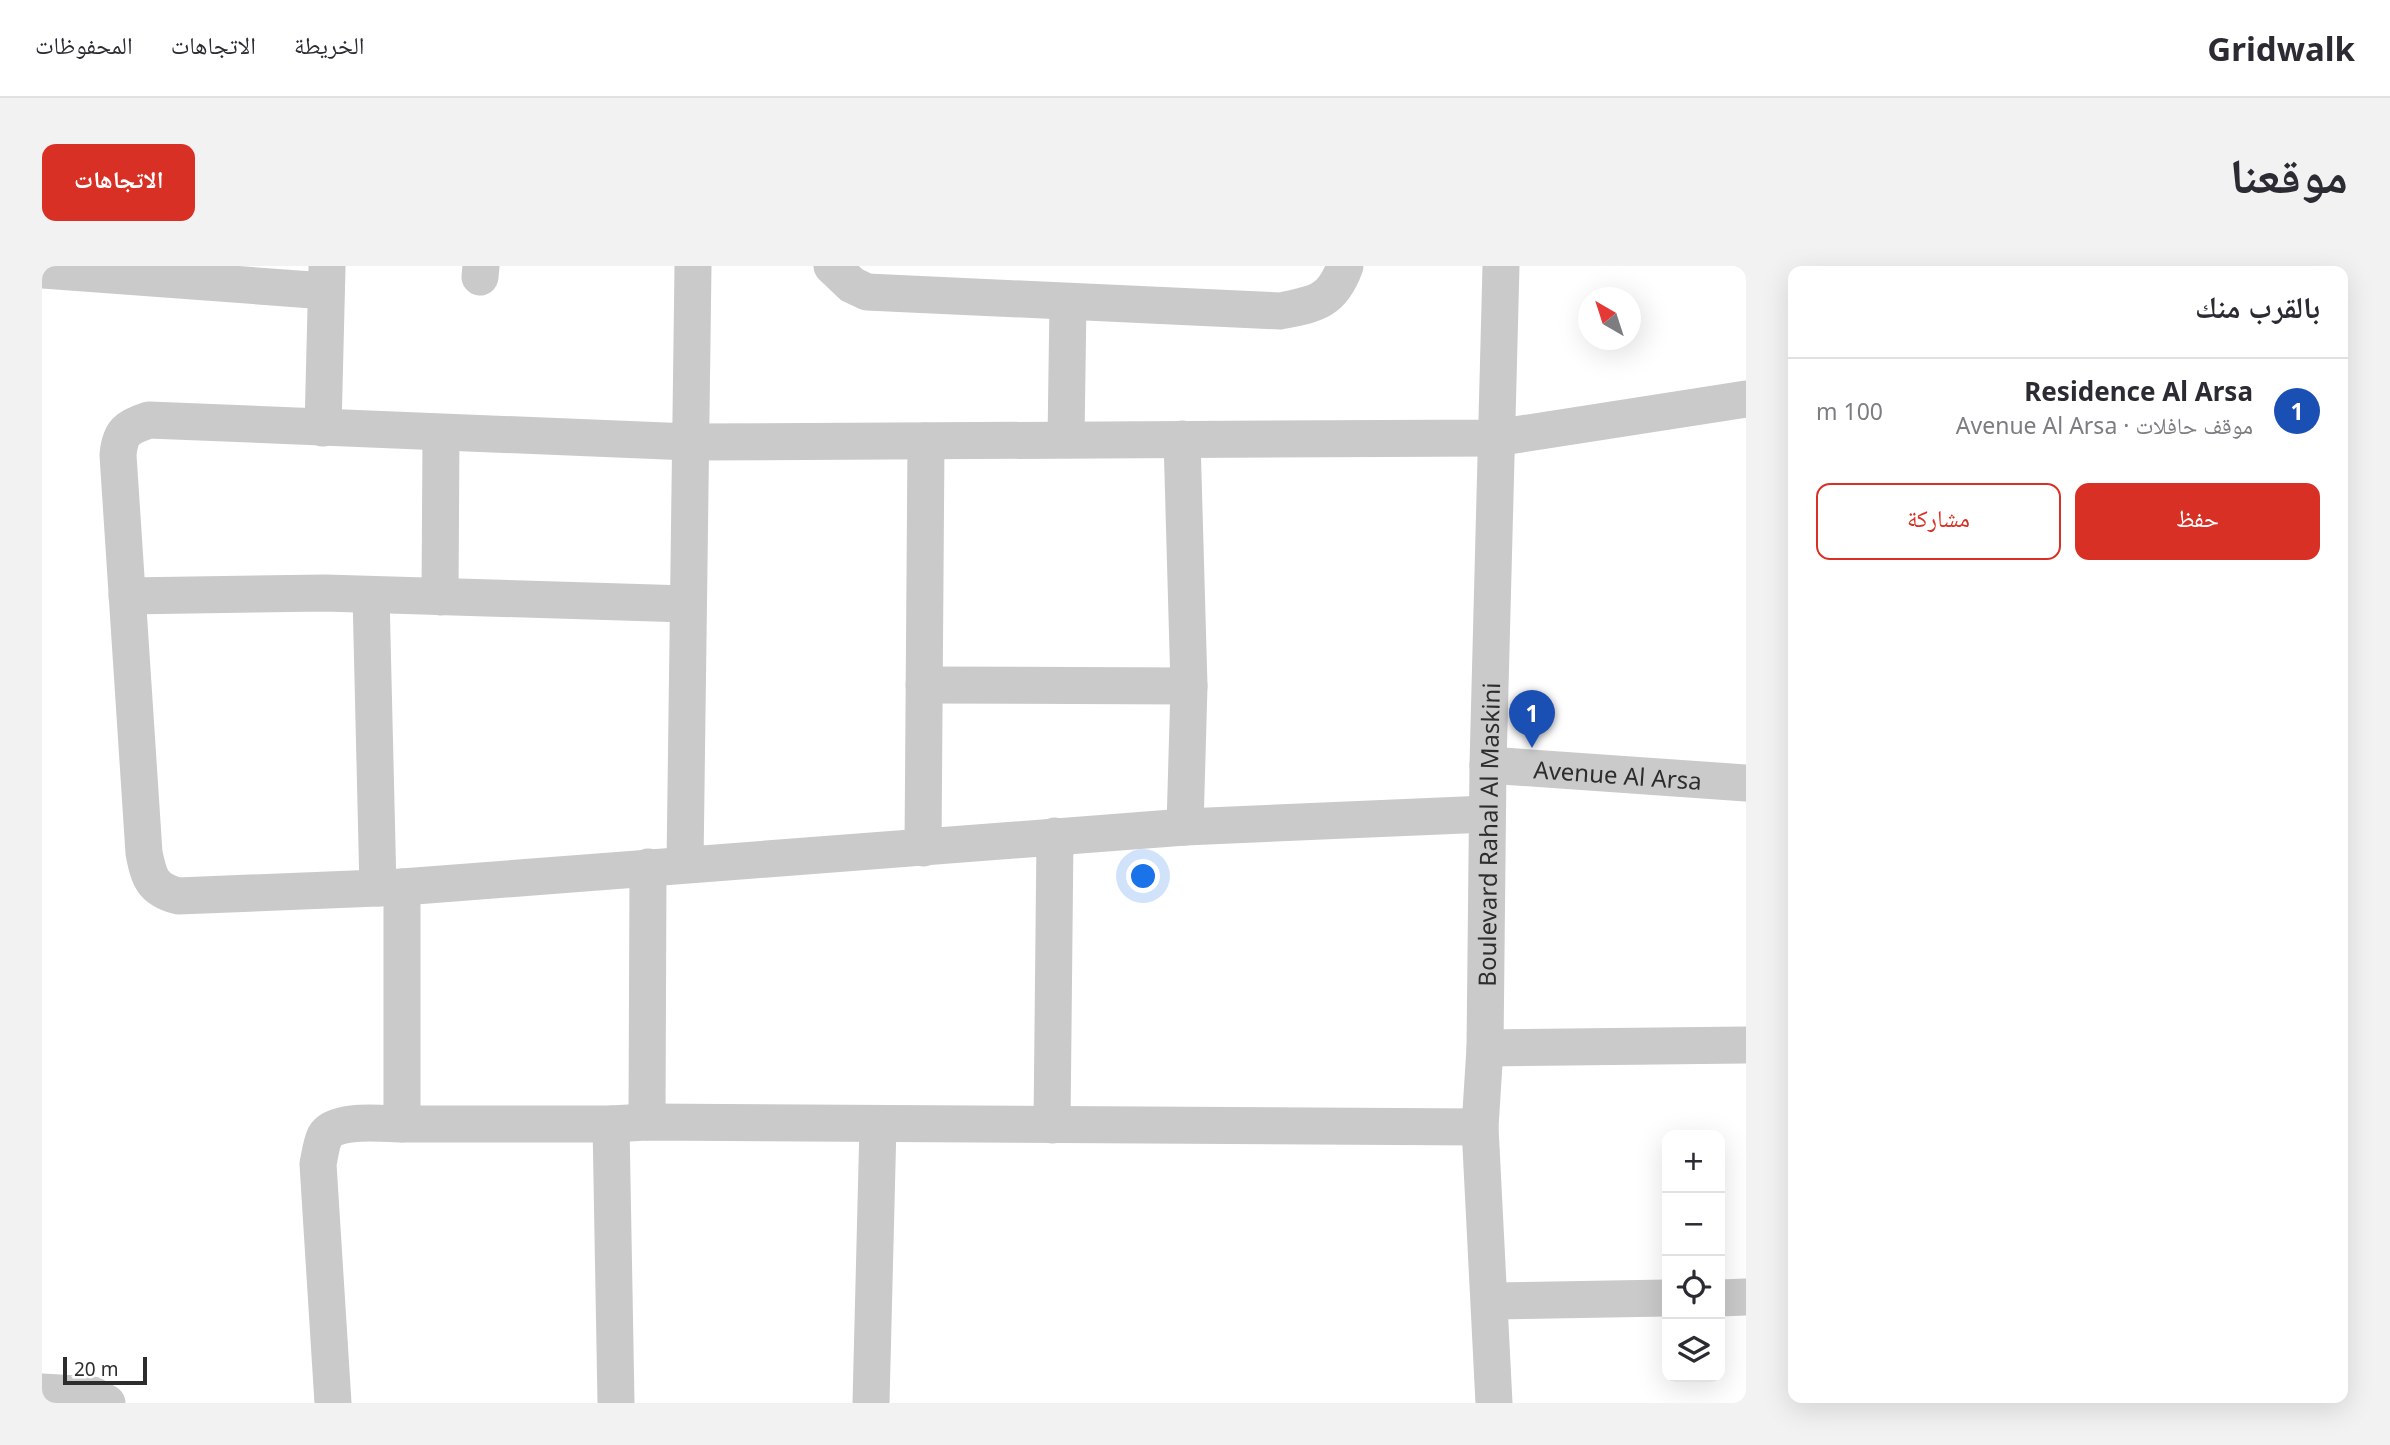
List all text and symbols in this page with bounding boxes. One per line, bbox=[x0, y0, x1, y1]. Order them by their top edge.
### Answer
text: Gridwalk bbox=[2207, 26, 2355, 71]
text: المحفوظات bbox=[35, 28, 133, 61]
text: الاتجاهات bbox=[171, 28, 256, 61]
text: الخريطة bbox=[294, 28, 365, 61]
text: موقعنا bbox=[2230, 141, 2348, 207]
button: الاتجاهات bbox=[42, 144, 195, 221]
text: بالقرب منك bbox=[2195, 286, 2320, 327]
north arrow bbox=[1578, 287, 1641, 350]
text: Residence Al Arsa bbox=[2024, 373, 2253, 409]
text: 100 m bbox=[1816, 395, 1883, 427]
text: 1 bbox=[2290, 395, 2304, 427]
text: موقف حافلات · Avenue Al Arsa bbox=[1956, 409, 2253, 441]
button: مشاركة bbox=[1816, 483, 2061, 560]
button: حفظ bbox=[2075, 483, 2320, 560]
street label: Boulevard Rahal Al Maskini bbox=[1469, 682, 1507, 987]
pin: 1 bbox=[1509, 690, 1555, 748]
street label: Avenue Al Arsa bbox=[1532, 752, 1703, 796]
your location bbox=[1126, 859, 1160, 893]
map controls bbox=[1662, 1130, 1725, 1382]
button: + bbox=[1662, 1130, 1725, 1193]
button: − bbox=[1662, 1193, 1725, 1256]
button: locate bbox=[1662, 1256, 1725, 1319]
button: layers bbox=[1662, 1319, 1725, 1382]
scale bar bbox=[63, 1354, 147, 1386]
text: 20 m bbox=[74, 1356, 118, 1382]

